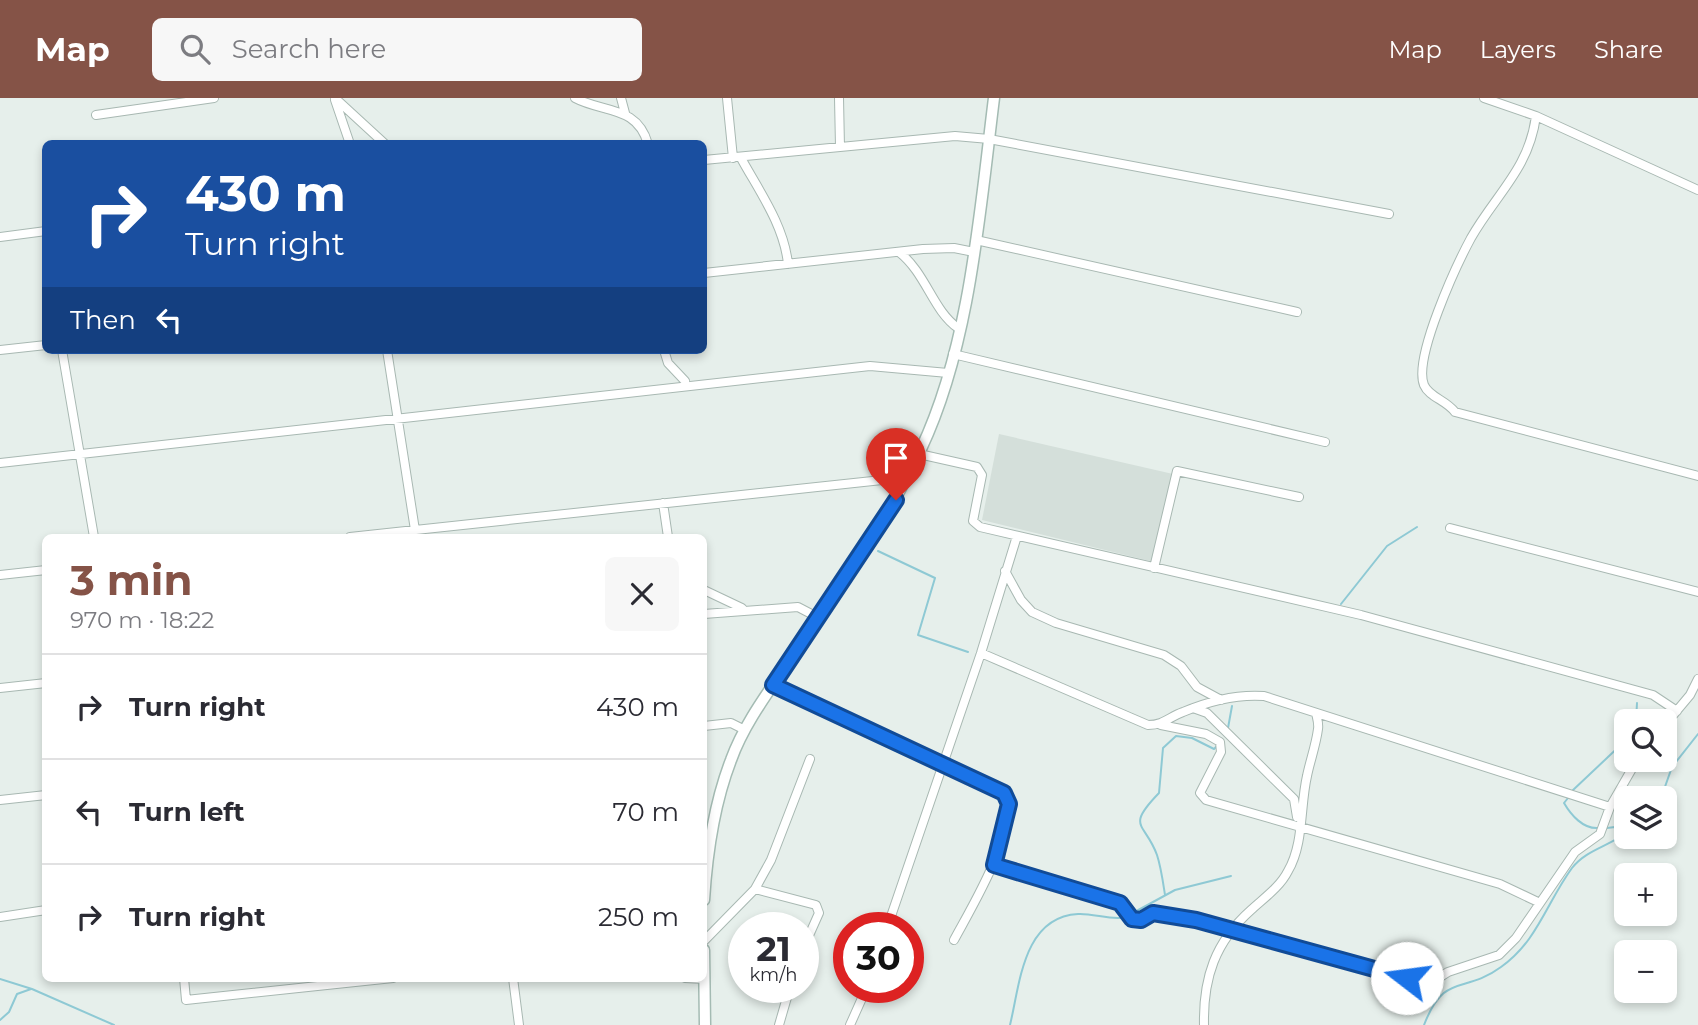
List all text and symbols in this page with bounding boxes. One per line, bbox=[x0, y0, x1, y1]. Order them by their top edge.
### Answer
search box bbox=[152, 18, 642, 81]
text: Map bbox=[35, 29, 110, 69]
icon: search bbox=[176, 30, 214, 68]
text: Search here bbox=[232, 33, 386, 65]
text: Map bbox=[1388, 35, 1442, 64]
text: Layers bbox=[1480, 35, 1556, 64]
text: Share bbox=[1594, 35, 1663, 64]
text: 430 m bbox=[185, 164, 346, 223]
icon: right bbox=[70, 168, 161, 259]
text: Turn right bbox=[185, 224, 345, 263]
icon: left bbox=[150, 301, 188, 339]
text: Then bbox=[70, 304, 136, 336]
pin bbox=[866, 428, 926, 500]
icon: arrive bbox=[877, 439, 915, 477]
text: 3 min bbox=[70, 554, 192, 606]
button: close bbox=[605, 557, 679, 631]
text: 970 m · 18:22 bbox=[70, 606, 214, 634]
icon: right bbox=[70, 688, 108, 726]
text: Turn right bbox=[129, 691, 265, 723]
text: 430 m bbox=[596, 691, 679, 723]
map controls bbox=[1614, 709, 1677, 1003]
button: search bbox=[1614, 709, 1677, 772]
button: layers bbox=[1614, 786, 1677, 849]
icon: left bbox=[70, 793, 108, 831]
text: Turn left bbox=[129, 796, 245, 828]
text: 70 m bbox=[613, 796, 679, 828]
button: + bbox=[1614, 863, 1677, 926]
icon: right bbox=[70, 898, 108, 936]
text: Turn right bbox=[129, 901, 265, 933]
text: 250 m bbox=[598, 901, 679, 933]
speed limit sign: 30 bbox=[833, 912, 924, 1003]
text: 21 bbox=[756, 927, 791, 970]
button: − bbox=[1614, 940, 1677, 1003]
position arrow bbox=[1370, 941, 1444, 1015]
text: km/h bbox=[749, 964, 798, 986]

